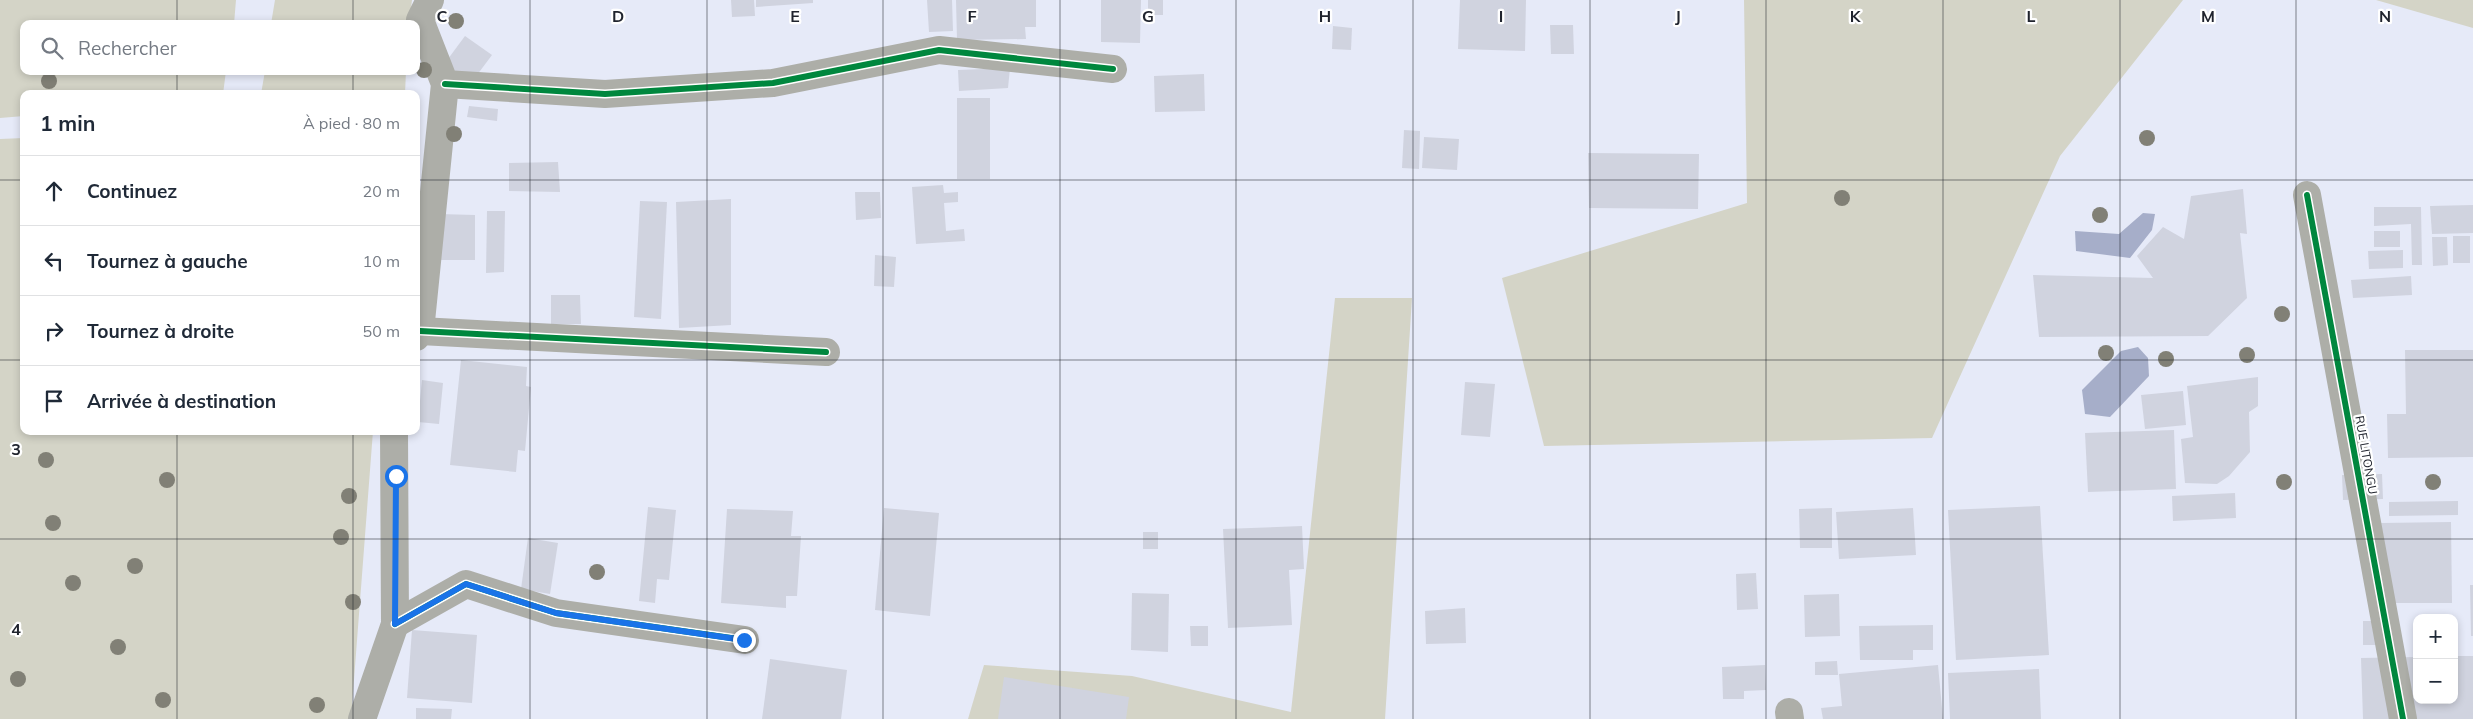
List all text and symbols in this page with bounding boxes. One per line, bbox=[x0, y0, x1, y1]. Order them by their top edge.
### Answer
text: C bbox=[437, 6, 448, 26]
text: D bbox=[612, 6, 624, 26]
text: E bbox=[790, 6, 800, 26]
text: F bbox=[967, 6, 977, 26]
text: G bbox=[1142, 6, 1154, 26]
text: H bbox=[1319, 6, 1331, 26]
text: I bbox=[1499, 6, 1503, 26]
text: J bbox=[1675, 6, 1681, 26]
text: K bbox=[1850, 6, 1862, 26]
text: L bbox=[2027, 6, 2036, 26]
text: M bbox=[2201, 6, 2215, 26]
text: N bbox=[2379, 6, 2391, 26]
search box bbox=[20, 20, 420, 75]
icon: search bbox=[38, 34, 66, 62]
text: Rechercher bbox=[78, 36, 177, 60]
text: 1 min bbox=[40, 110, 95, 136]
text: À pied · 80 m bbox=[303, 113, 400, 133]
icon: ahead bbox=[40, 177, 68, 205]
text: Continuez bbox=[87, 179, 177, 203]
text: 20 m bbox=[363, 181, 400, 201]
icon: left bbox=[40, 247, 68, 275]
text: Tournez à gauche bbox=[87, 249, 248, 273]
text: 10 m bbox=[363, 251, 400, 271]
icon: right bbox=[40, 317, 68, 345]
text: Tournez à droite bbox=[87, 319, 234, 343]
text: 50 m bbox=[363, 321, 400, 341]
icon: arrive bbox=[40, 387, 68, 415]
text: Arrivée à destination bbox=[87, 389, 276, 413]
street label: RUE LITONGU bbox=[2352, 415, 2381, 495]
text: 3 bbox=[11, 439, 21, 459]
route start bbox=[385, 465, 408, 488]
map controls bbox=[2413, 614, 2458, 704]
button: + bbox=[2413, 614, 2458, 659]
text: 4 bbox=[11, 619, 21, 639]
route end bbox=[733, 629, 756, 652]
button: − bbox=[2413, 659, 2458, 704]

